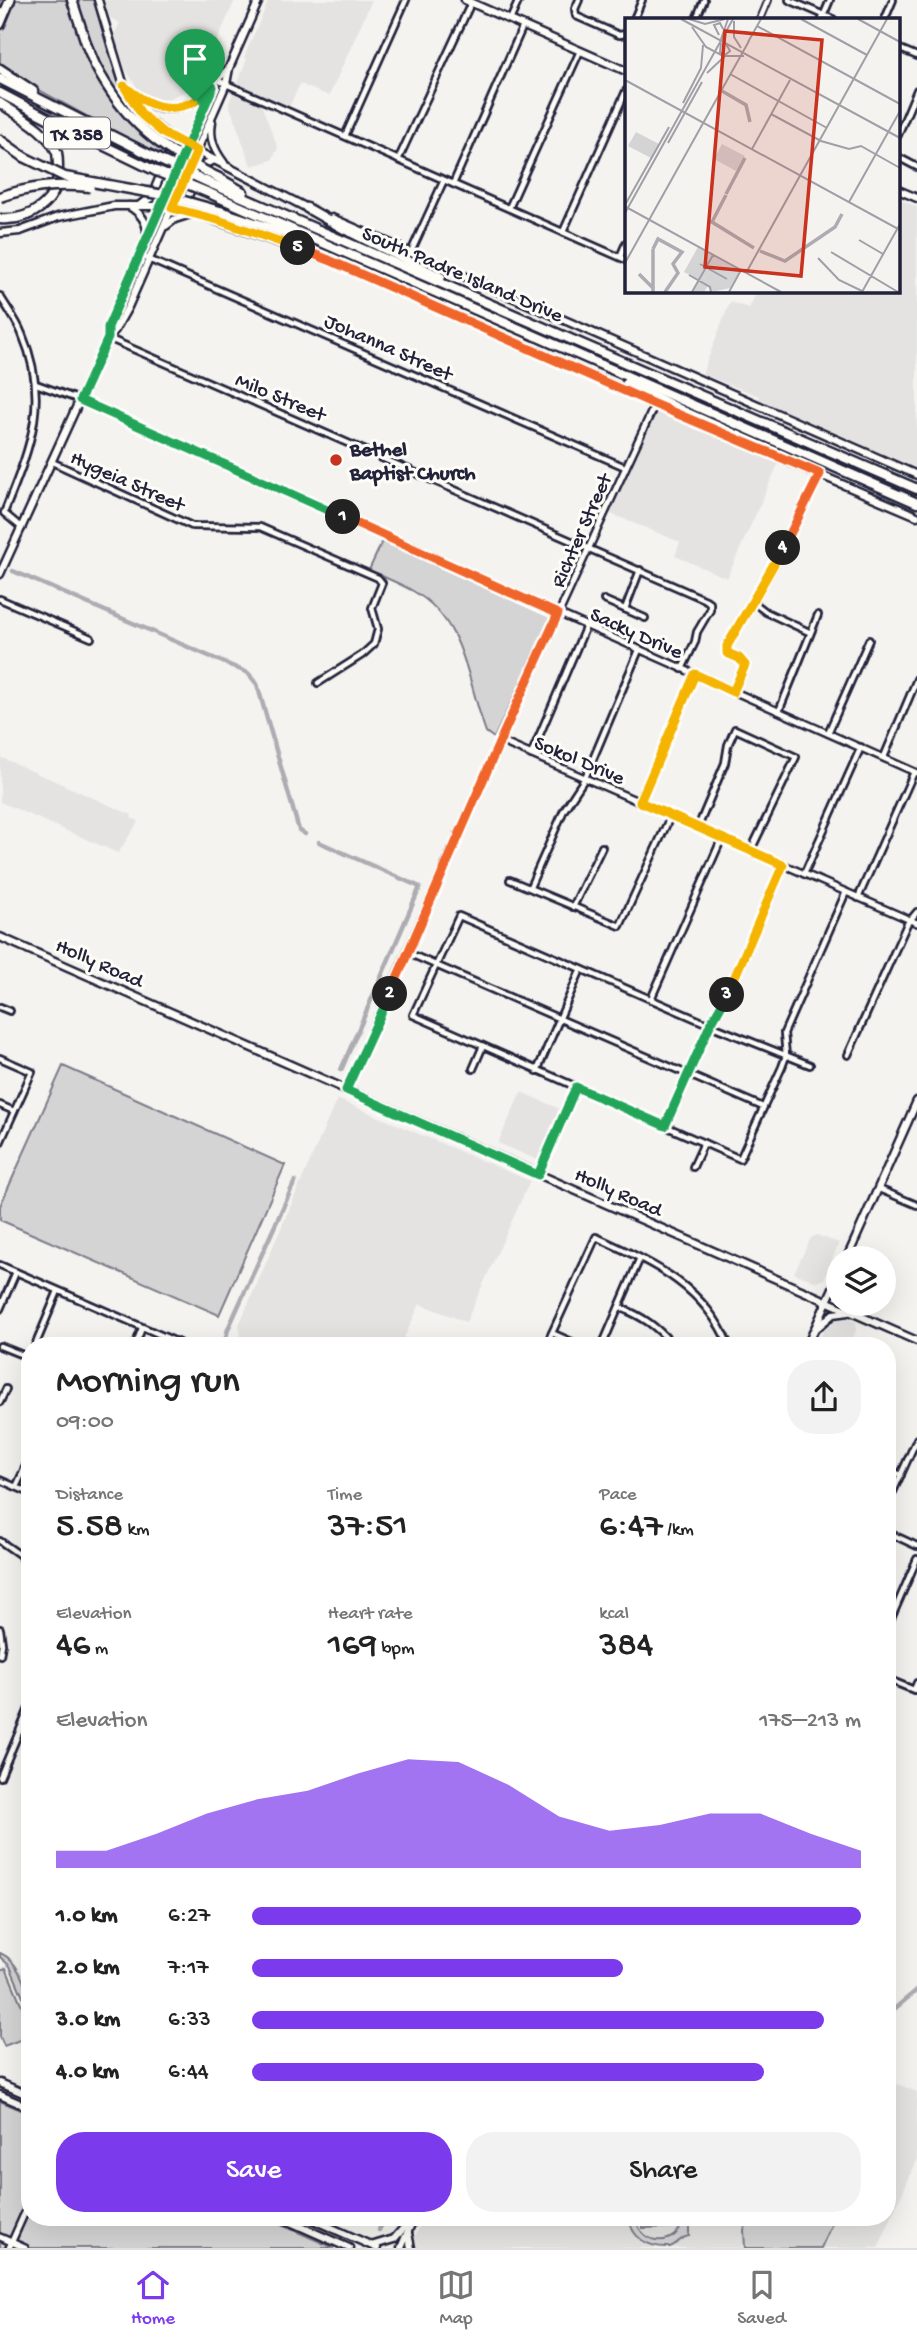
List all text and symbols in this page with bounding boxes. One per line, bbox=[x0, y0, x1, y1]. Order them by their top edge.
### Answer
inset map bbox=[625, 18, 900, 292]
pin bbox=[165, 29, 225, 101]
icon: arrive bbox=[176, 40, 214, 78]
road number: TX 358 bbox=[44, 118, 110, 148]
street label: South Padre Island Drive bbox=[357, 222, 567, 330]
pin: 5 bbox=[280, 230, 316, 266]
text: 5 bbox=[293, 236, 303, 259]
street label: Johanna Street bbox=[320, 310, 458, 390]
street label: Milo Street bbox=[231, 369, 331, 430]
place label: Bethel Baptist Church bbox=[349, 439, 476, 488]
street label: Hygeia Street bbox=[66, 447, 190, 520]
marker: Bethel Baptist Church bbox=[328, 452, 344, 468]
street label: Richter Street bbox=[547, 468, 620, 592]
pin: 1 bbox=[326, 500, 360, 534]
text: 1 bbox=[339, 505, 346, 528]
pin: 4 bbox=[766, 530, 800, 566]
text: 4 bbox=[778, 536, 787, 559]
street label: Sacky Drive bbox=[585, 604, 687, 667]
street label: Sokol Drive bbox=[529, 732, 629, 793]
street label: Holly Road bbox=[51, 935, 148, 996]
pin: 2 bbox=[372, 976, 408, 1012]
pin: 3 bbox=[710, 978, 744, 1012]
text: 2 bbox=[385, 982, 394, 1005]
text: 3 bbox=[722, 983, 731, 1006]
street label: Holly Road bbox=[570, 1164, 667, 1225]
map controls bbox=[826, 1246, 896, 1316]
button: layers bbox=[826, 1246, 896, 1316]
button: share bbox=[787, 1360, 861, 1434]
text: Morning run bbox=[56, 1361, 240, 1405]
text: 09:00 bbox=[56, 1409, 114, 1436]
text: Distance bbox=[56, 1484, 123, 1507]
text: Time bbox=[328, 1484, 362, 1507]
text: Pace bbox=[599, 1484, 637, 1507]
text: 5.58 bbox=[56, 1507, 123, 1548]
text: 37:51 bbox=[328, 1507, 408, 1548]
text: 6:47 bbox=[599, 1507, 663, 1548]
text: km bbox=[123, 1519, 149, 1542]
text: /km bbox=[663, 1519, 694, 1542]
text: Elevation bbox=[56, 1603, 132, 1626]
text: Heart rate bbox=[328, 1603, 413, 1626]
text: kcal bbox=[599, 1603, 629, 1626]
text: 46 bbox=[56, 1626, 90, 1667]
text: 169 bbox=[328, 1626, 377, 1667]
text: 384 bbox=[599, 1626, 653, 1667]
text: m bbox=[90, 1638, 108, 1661]
text: bpm bbox=[377, 1638, 414, 1661]
text: Elevation bbox=[56, 1708, 147, 1735]
text: 175–213 m bbox=[759, 1708, 861, 1735]
text: 1.0 km bbox=[56, 1903, 118, 1930]
text: 6:27 bbox=[168, 1903, 210, 1930]
text: 2.0 km bbox=[56, 1955, 120, 1982]
text: 7:17 bbox=[168, 1955, 208, 1982]
text: 3.0 km bbox=[56, 2007, 120, 2034]
text: 6:33 bbox=[168, 2007, 211, 2034]
text: 4.0 km bbox=[56, 2059, 119, 2086]
text: 6:44 bbox=[168, 2059, 209, 2086]
button: Save bbox=[56, 2132, 452, 2212]
button: Share bbox=[466, 2132, 861, 2212]
tab: Home bbox=[131, 2266, 175, 2331]
tab: Map bbox=[437, 2266, 475, 2331]
tab: Saved bbox=[737, 2266, 786, 2331]

